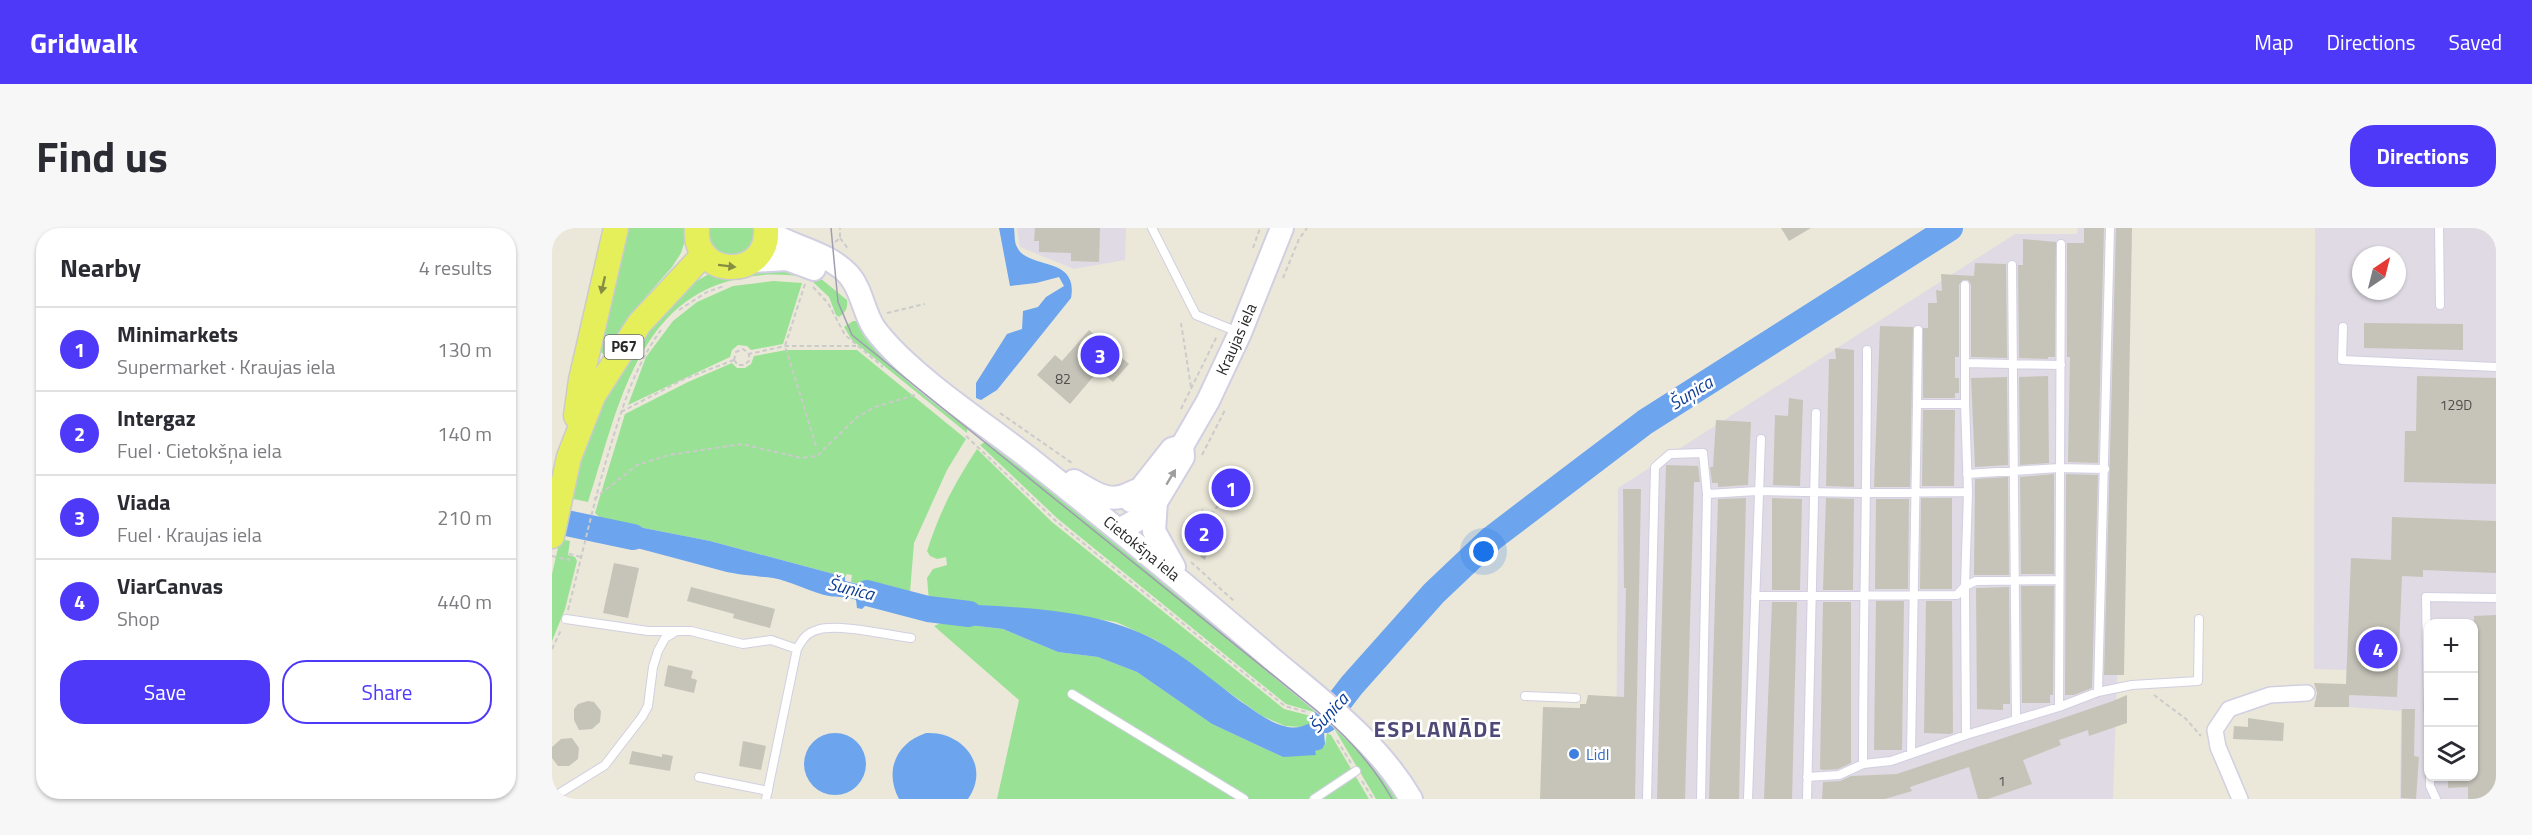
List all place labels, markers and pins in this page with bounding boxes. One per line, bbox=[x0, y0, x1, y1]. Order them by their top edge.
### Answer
pin: 3 bbox=[1080, 332, 1120, 378]
pin: 1 bbox=[1212, 466, 1250, 510]
pin: 2 bbox=[1184, 510, 1224, 556]
pin: 4 bbox=[2358, 626, 2398, 672]
place label: Lidl bbox=[1586, 742, 1609, 766]
marker: Lidl bbox=[1567, 747, 1581, 761]

